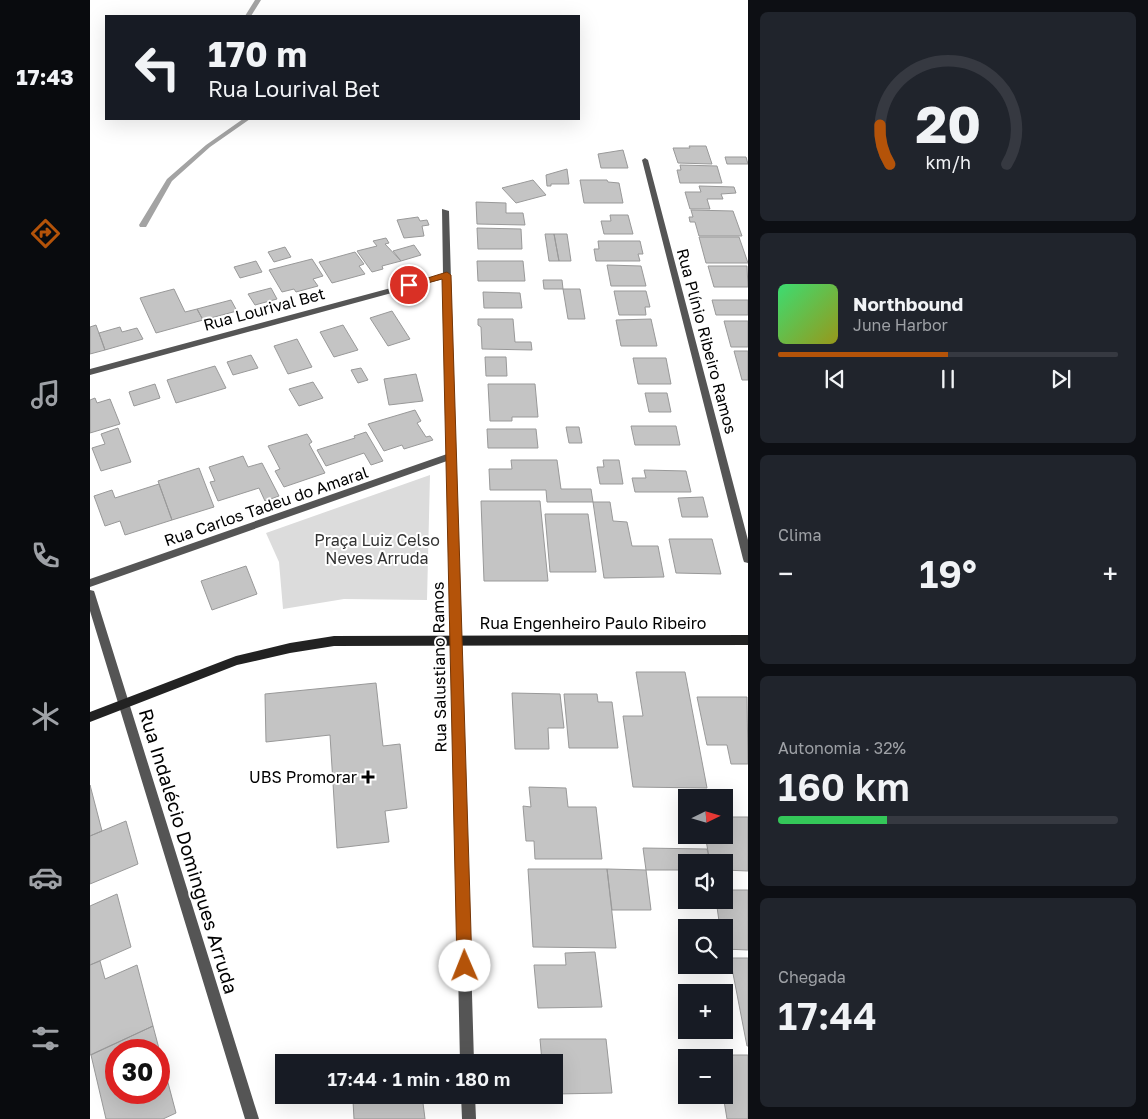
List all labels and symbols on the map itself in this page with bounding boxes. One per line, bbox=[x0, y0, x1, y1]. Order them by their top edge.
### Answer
street label: Rua Plínio Ribeiro Ramos bbox=[673, 246, 741, 436]
pin bbox=[388, 264, 430, 306]
street label: Rua Lourival Bet bbox=[201, 283, 327, 335]
street label: Rua Carlos Tadeu do Amaral bbox=[161, 462, 371, 550]
park label: Praça Luiz Celso Neves Arruda bbox=[314, 530, 440, 568]
street label: Rua Salustiano Ramos bbox=[428, 581, 450, 753]
street label: Rua Engenheiro Paulo Ribeiro bbox=[480, 613, 706, 633]
street label: Rua Indalécio Domingues Arruda bbox=[135, 706, 243, 996]
place label: UBS Promorar bbox=[249, 767, 357, 787]
marker: UBS Promorar bbox=[361, 770, 375, 784]
north arrow bbox=[678, 789, 732, 844]
position arrow bbox=[438, 939, 490, 991]
speed limit sign: 30 bbox=[105, 1039, 170, 1104]

